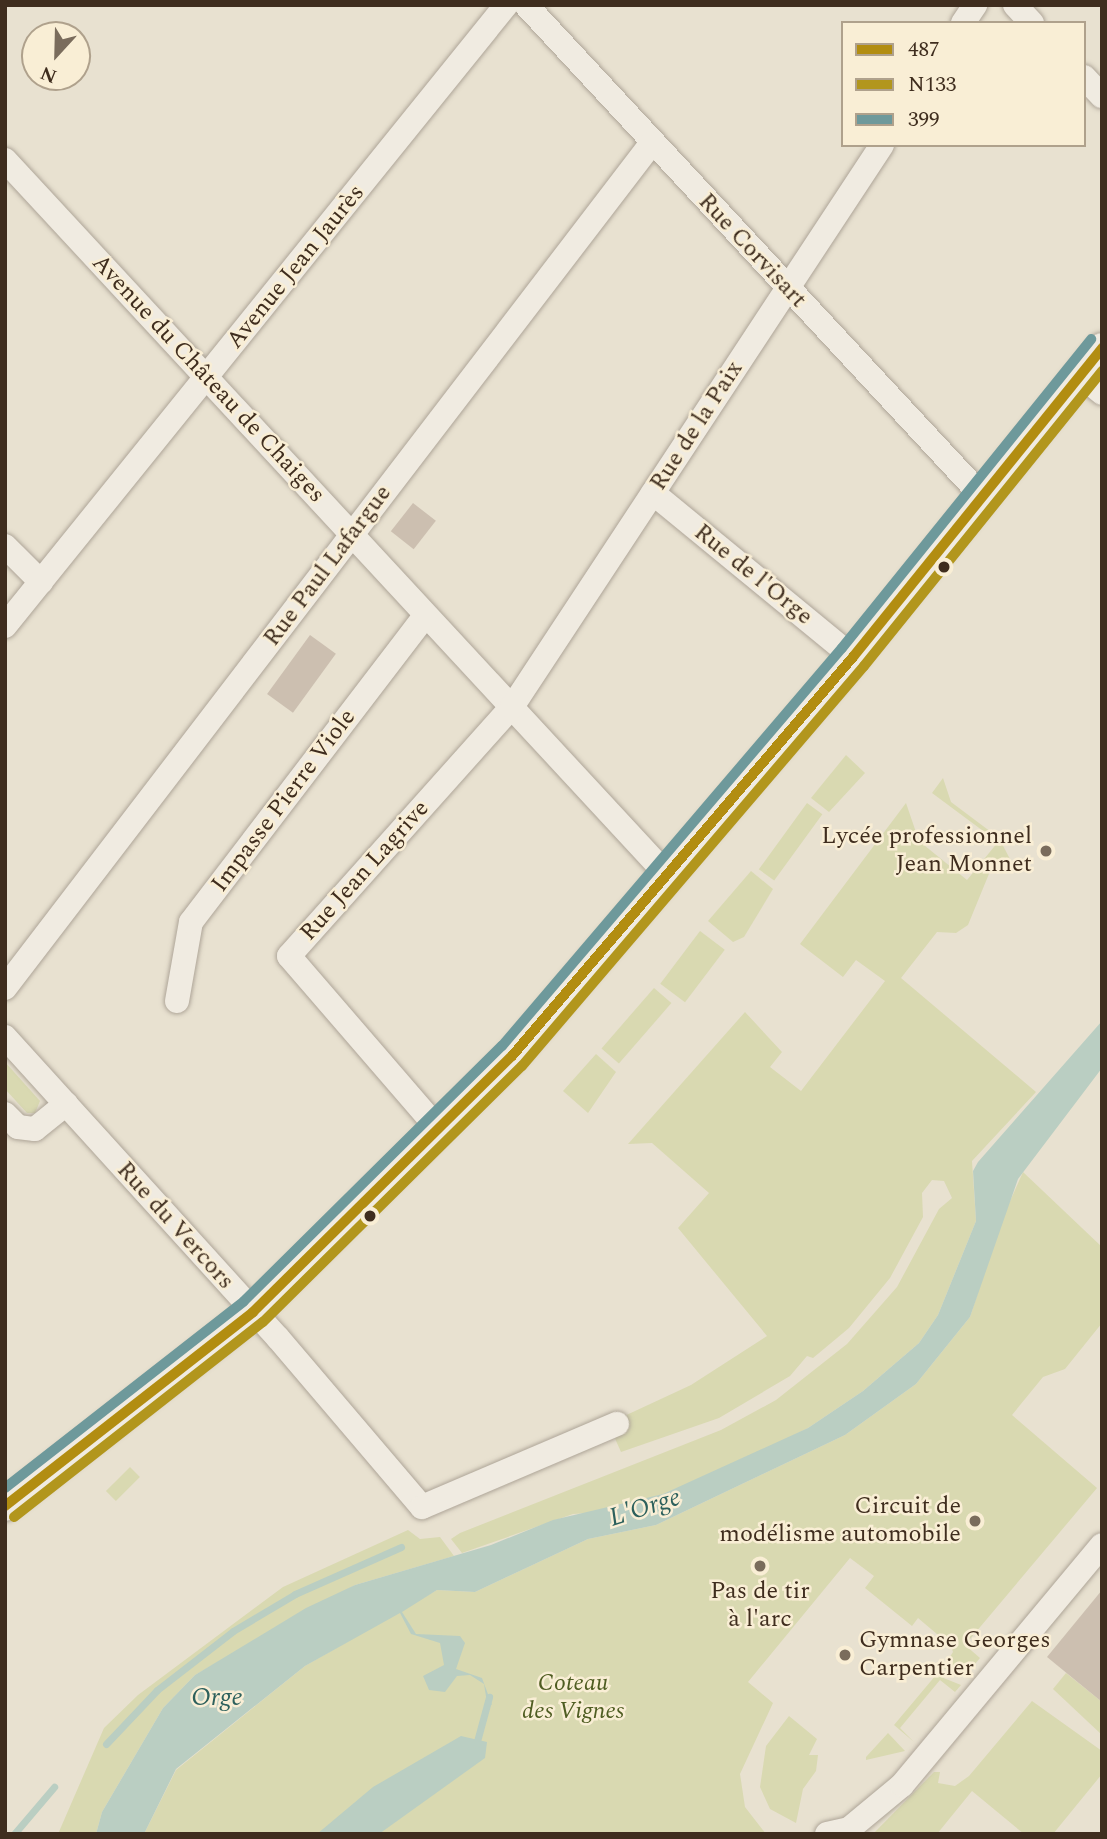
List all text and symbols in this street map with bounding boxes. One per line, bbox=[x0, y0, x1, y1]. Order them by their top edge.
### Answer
north arrow bbox=[21, 21, 91, 91]
legend bbox=[841, 21, 1086, 147]
text: 487 bbox=[908, 34, 940, 66]
text: N bbox=[36, 58, 61, 90]
text: N133 bbox=[908, 69, 956, 101]
text: 399 bbox=[908, 104, 940, 136]
street label: Avenue Jean Jaurès bbox=[221, 179, 371, 355]
street label: Rue Corvisart bbox=[692, 188, 812, 314]
street label: Avenue du Château de Chaiges bbox=[85, 249, 331, 509]
street label: Rue de la Paix bbox=[644, 356, 750, 496]
street label: Rue Paul Lafargue bbox=[258, 480, 398, 652]
street label: Rue de l'Orge bbox=[688, 518, 818, 632]
unlabelled marker bbox=[937, 560, 951, 574]
street label: Impasse Pierre Viole bbox=[206, 704, 362, 898]
street label: Rue Jean Lagrive bbox=[294, 795, 436, 947]
place label: Lycée professionnel Jean Monnet bbox=[821, 823, 1032, 879]
marker: Lycée professionnel Jean Monnet bbox=[1038, 843, 1054, 859]
street label: Rue du Vercors bbox=[110, 1156, 240, 1296]
unlabelled marker bbox=[363, 1209, 377, 1223]
water label: L'Orge bbox=[605, 1482, 685, 1534]
place label: Circuit de modélisme automobile bbox=[719, 1493, 961, 1549]
marker: Circuit de modélisme automobile bbox=[967, 1513, 983, 1529]
marker: Pas de tir à l'arc bbox=[752, 1558, 768, 1574]
place label: Pas de tir à l'arc bbox=[710, 1578, 810, 1634]
place label: Gymnase Georges Carpentier bbox=[859, 1627, 1051, 1683]
marker: Gymnase Georges Carpentier bbox=[837, 1647, 853, 1663]
park label: Coteau des Vignes bbox=[522, 1670, 624, 1726]
water label: Orge bbox=[191, 1682, 243, 1714]

